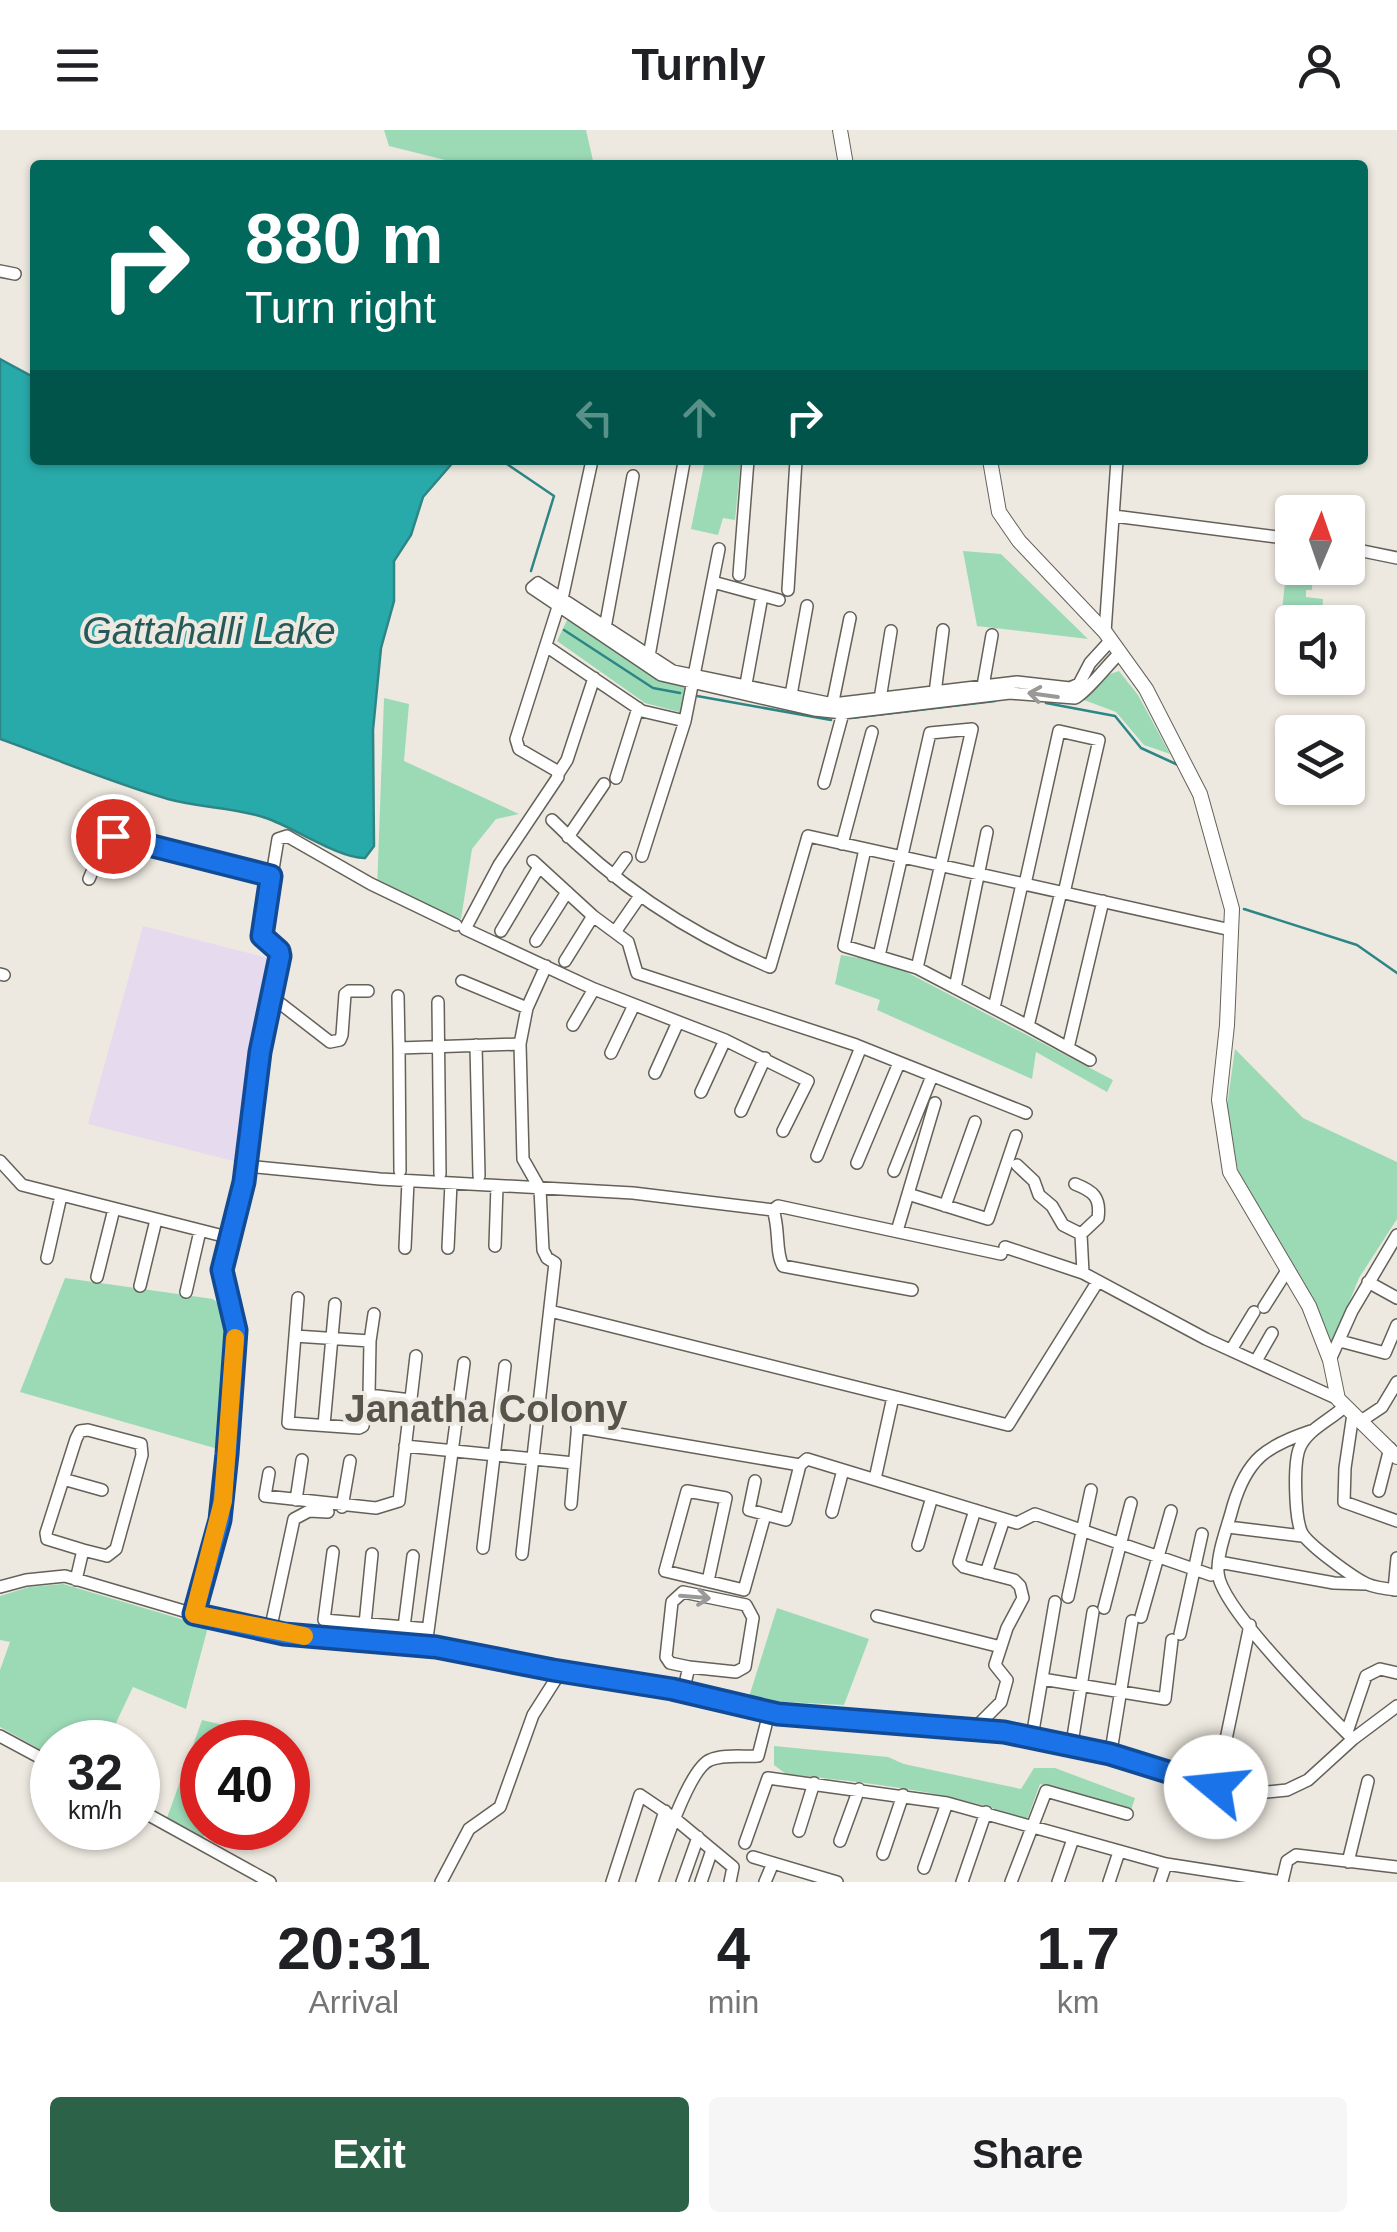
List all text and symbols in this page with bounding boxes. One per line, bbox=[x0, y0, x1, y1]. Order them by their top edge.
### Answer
icon: menu bbox=[50, 38, 105, 93]
icon: person bbox=[1292, 38, 1347, 93]
text: Turnly bbox=[631, 39, 766, 90]
icon: right bbox=[80, 200, 210, 330]
text: 880 m bbox=[245, 200, 443, 278]
text: Turn right bbox=[245, 282, 436, 333]
icon: left bbox=[567, 390, 622, 445]
icon: ahead bbox=[672, 390, 727, 445]
icon: right bbox=[777, 390, 832, 445]
north arrow bbox=[1275, 495, 1365, 585]
map controls bbox=[1275, 495, 1365, 805]
button: sound bbox=[1275, 605, 1365, 695]
water label: Gattahalli Lake bbox=[82, 610, 336, 652]
one-way arrow bbox=[1027, 685, 1060, 704]
button: layers bbox=[1275, 715, 1365, 805]
pin bbox=[71, 794, 156, 879]
icon: arrive bbox=[86, 809, 141, 864]
district label: Janatha Colony bbox=[345, 1388, 627, 1430]
one-way arrow bbox=[678, 1587, 711, 1606]
speed limit sign: 40 bbox=[180, 1720, 310, 1850]
position arrow bbox=[1164, 1735, 1268, 1839]
text: 32 bbox=[67, 1745, 123, 1801]
text: km/h bbox=[68, 1796, 122, 1824]
text: 20:31 bbox=[277, 1915, 431, 1982]
text: 4 bbox=[717, 1915, 750, 1982]
text: 1.7 bbox=[1036, 1915, 1120, 1982]
text: Arrival bbox=[309, 1984, 399, 2020]
text: min bbox=[708, 1984, 759, 2020]
text: km bbox=[1057, 1984, 1099, 2020]
button: Exit bbox=[50, 2097, 689, 2212]
button: Share bbox=[709, 2097, 1347, 2212]

